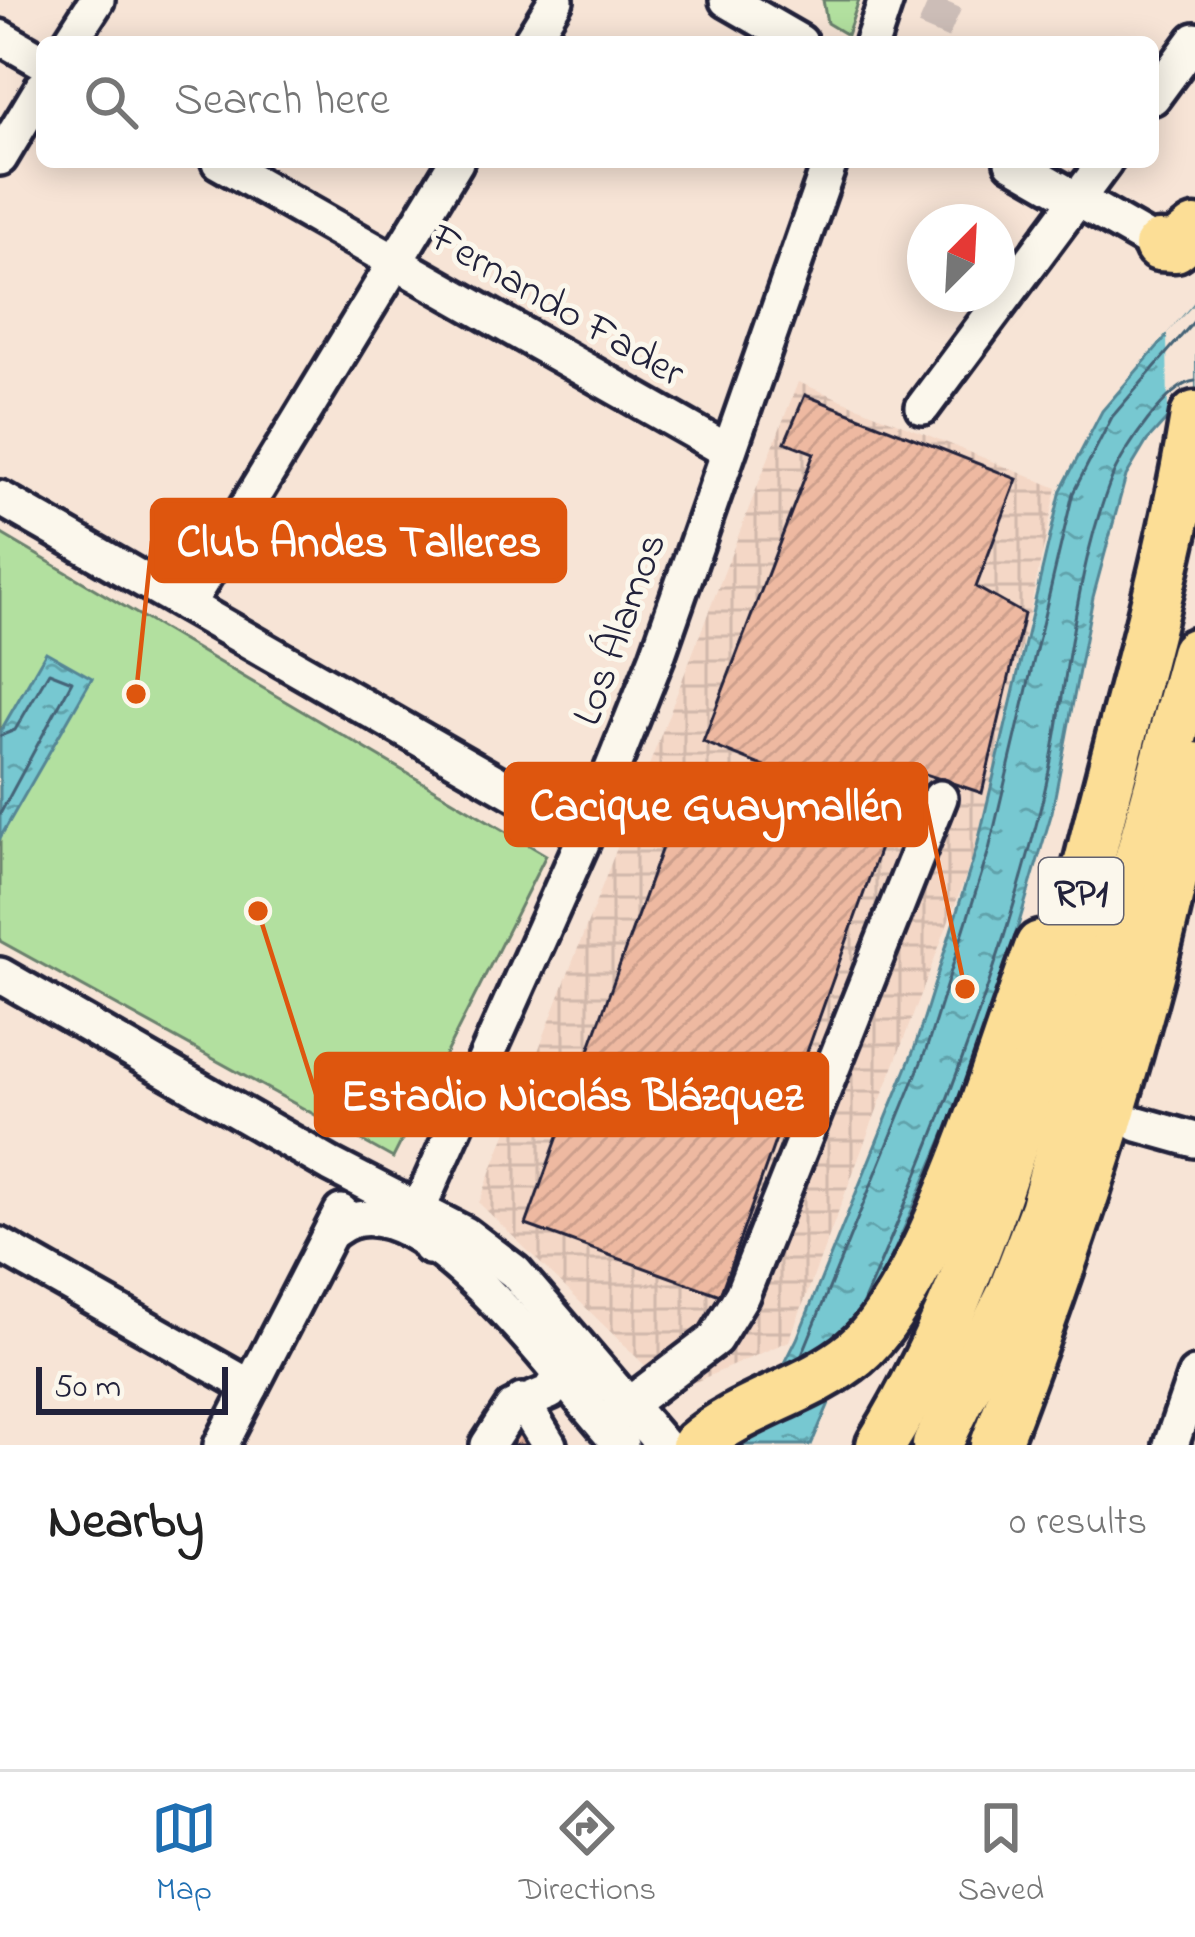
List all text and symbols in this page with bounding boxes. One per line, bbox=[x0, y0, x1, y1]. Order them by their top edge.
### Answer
search box bbox=[36, 36, 1159, 168]
icon: search bbox=[78, 69, 144, 135]
text: Search here bbox=[174, 69, 390, 135]
north arrow bbox=[907, 204, 1015, 312]
street label: Fernando Fader bbox=[417, 209, 696, 405]
callout: Club Andes Talleres bbox=[152, 500, 565, 581]
text: Club Andes Talleres bbox=[177, 512, 541, 578]
street label: Los Álamos bbox=[558, 525, 684, 734]
callout: Cacique Guaymallén bbox=[506, 764, 926, 845]
text: Cacique Guaymallén bbox=[530, 776, 902, 842]
road number: RP1 bbox=[1039, 858, 1123, 924]
callout: Estadio Nicolás Blázquez bbox=[316, 1054, 827, 1135]
text: Estadio Nicolás Blázquez bbox=[341, 1066, 805, 1132]
scale bar bbox=[36, 1361, 228, 1414]
text: 50 m bbox=[54, 1364, 121, 1412]
text: Nearby bbox=[48, 1486, 204, 1561]
text: 0 results bbox=[1009, 1495, 1147, 1552]
tab: Map bbox=[151, 1795, 217, 1915]
tab: Directions bbox=[519, 1795, 656, 1915]
tab: Saved bbox=[958, 1795, 1044, 1915]

